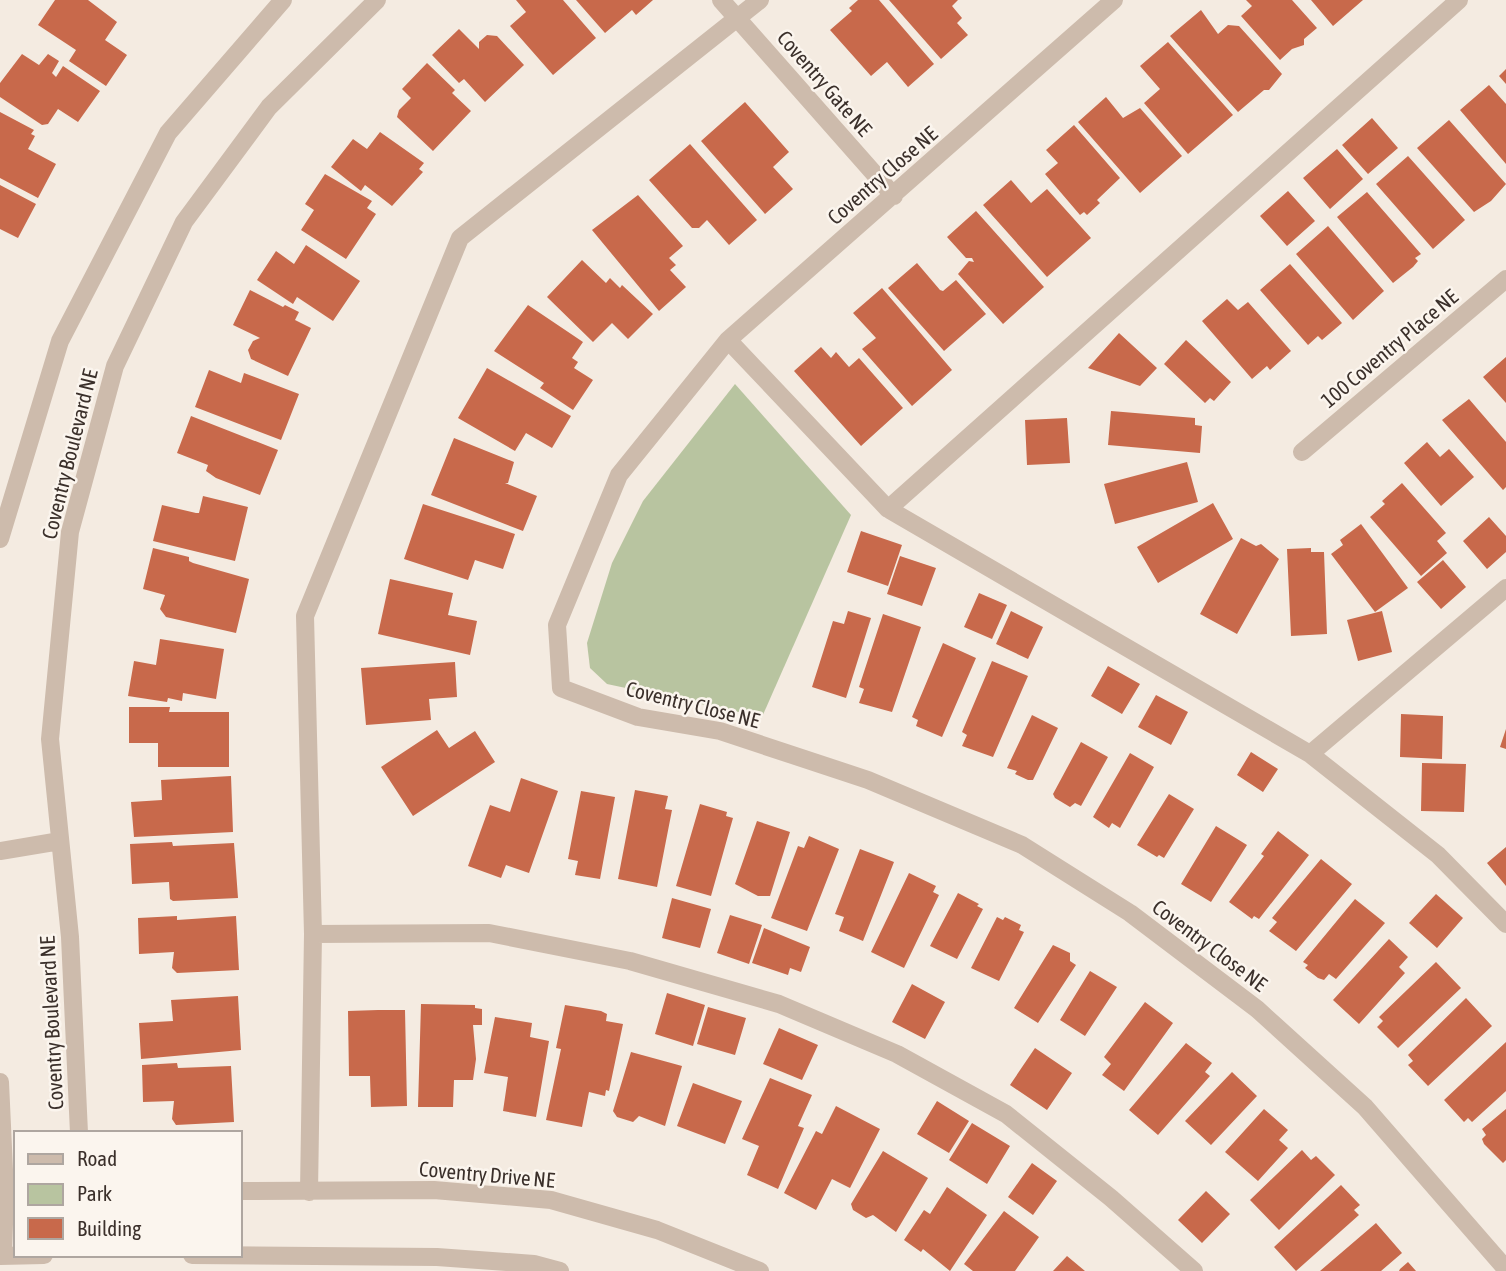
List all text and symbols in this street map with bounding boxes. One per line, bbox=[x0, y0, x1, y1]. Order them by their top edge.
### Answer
street label: Coventry Gate NE bbox=[773, 25, 877, 141]
street label: Coventry Close NE bbox=[822, 121, 942, 229]
street label: 100 Coventry Place NE bbox=[1316, 284, 1462, 412]
street label: Coventry Boulevard NE bbox=[36, 367, 102, 541]
street label: Coventry Close NE bbox=[624, 676, 762, 732]
street label: Coventry Close NE bbox=[1148, 894, 1272, 996]
street label: Coventry Boulevard NE bbox=[34, 935, 68, 1111]
legend bbox=[14, 1131, 242, 1257]
text: Road bbox=[77, 1146, 117, 1170]
street label: Coventry Drive NE bbox=[418, 1156, 556, 1192]
text: Park bbox=[77, 1181, 112, 1205]
text: Building bbox=[77, 1216, 141, 1240]

